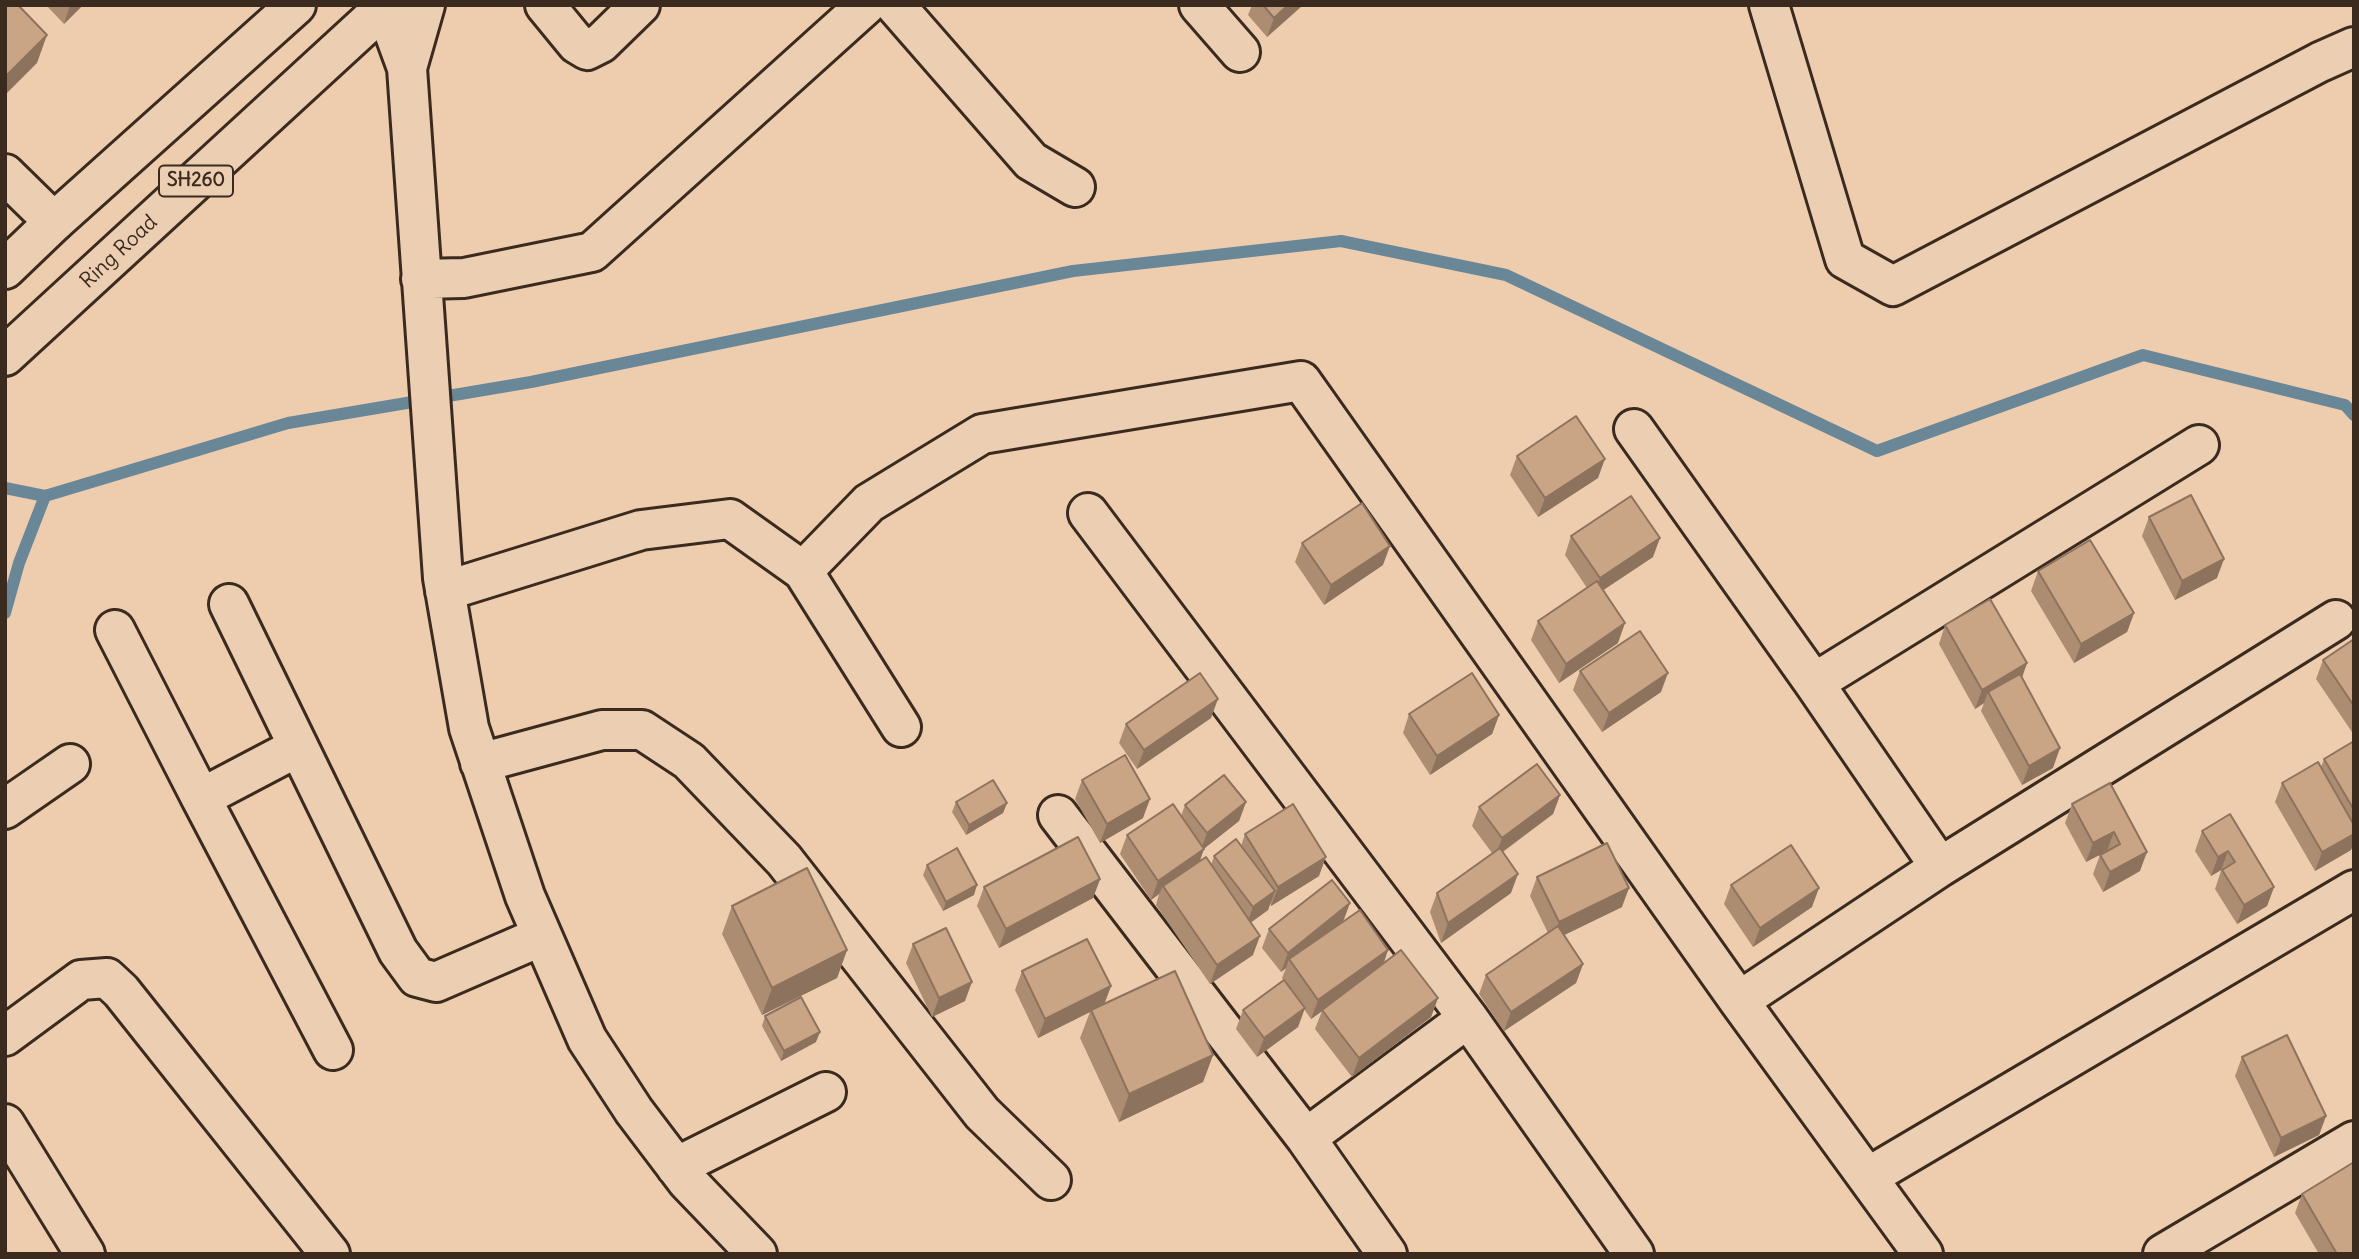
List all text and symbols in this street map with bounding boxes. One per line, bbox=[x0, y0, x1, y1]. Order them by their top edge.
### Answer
road number: SH260 bbox=[159, 166, 233, 196]
street label: Ring Road bbox=[75, 210, 163, 294]

